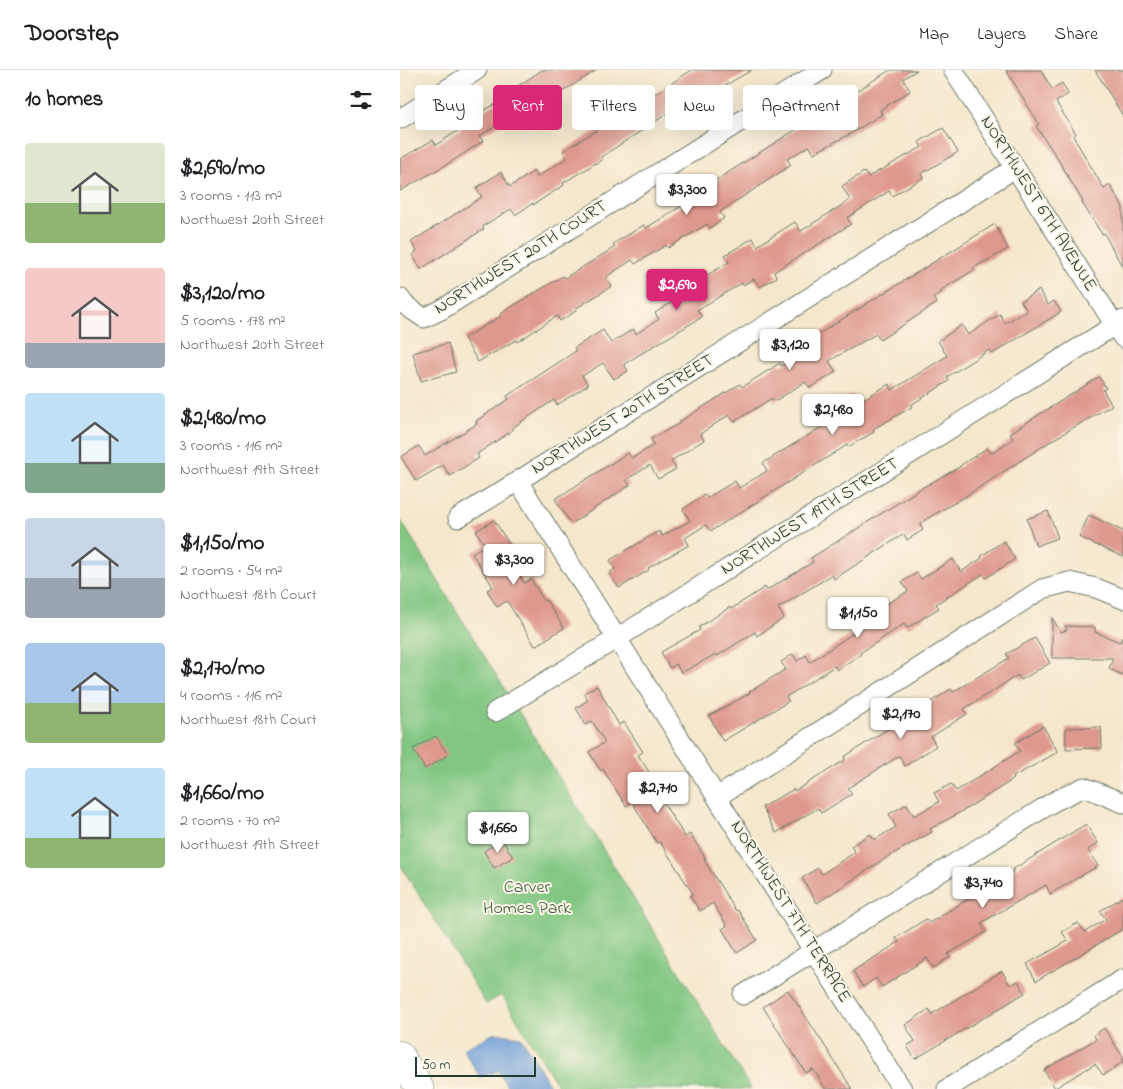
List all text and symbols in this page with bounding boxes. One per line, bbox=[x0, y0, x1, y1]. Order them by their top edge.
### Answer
text: Doorstep bbox=[25, 17, 119, 52]
text: Map bbox=[919, 22, 949, 48]
text: Layers bbox=[977, 22, 1027, 48]
text: Share bbox=[1055, 22, 1098, 48]
text: 10 homes bbox=[25, 85, 103, 115]
chip: Buy bbox=[415, 85, 483, 130]
chip: Rent bbox=[493, 85, 562, 130]
chip: Filters bbox=[572, 85, 655, 130]
chip: New bbox=[665, 85, 733, 130]
chip: Apartment bbox=[743, 85, 858, 130]
icon: filters bbox=[347, 86, 375, 114]
street label: NORTHWEST 6TH AVENUE bbox=[973, 111, 1103, 297]
text: $2,690/mo bbox=[180, 154, 265, 184]
icon: home bbox=[65, 163, 125, 223]
pin: $3,300 bbox=[646, 174, 728, 216]
text: $3,300 bbox=[667, 178, 707, 202]
text: 3 rooms · 113 m² bbox=[180, 184, 282, 208]
street label: NORTHWEST 20TH COURT bbox=[429, 194, 613, 322]
text: Northwest 20th Street bbox=[180, 208, 324, 232]
pin: $2,690 bbox=[636, 268, 718, 311]
text: $2,690 bbox=[657, 273, 697, 297]
text: $3,120/mo bbox=[180, 279, 265, 309]
icon: home bbox=[65, 288, 125, 348]
text: 5 rooms · 178 m² bbox=[180, 309, 286, 333]
pin: $3,120 bbox=[749, 328, 831, 371]
text: Northwest 20th Street bbox=[180, 333, 324, 357]
text: $3,120 bbox=[771, 333, 810, 357]
street label: NORTHWEST 20TH STREET bbox=[527, 348, 719, 482]
pin: $2,480 bbox=[792, 394, 874, 436]
text: $2,480 bbox=[813, 398, 853, 422]
text: $2,480/mo bbox=[180, 404, 266, 434]
icon: home bbox=[65, 413, 125, 473]
text: 3 rooms · 116 m² bbox=[180, 434, 283, 458]
street label: NORTHWEST 19TH STREET bbox=[716, 452, 904, 582]
text: Northwest 19th Street bbox=[180, 458, 319, 482]
text: $1,150/mo bbox=[180, 529, 264, 559]
icon: home bbox=[65, 538, 125, 598]
pin: $3,300 bbox=[473, 544, 555, 586]
text: $3,300 bbox=[494, 548, 534, 572]
text: 2 rooms · 54 m² bbox=[180, 559, 282, 583]
text: Northwest 18th Court bbox=[180, 583, 317, 607]
pin: $1,150 bbox=[817, 596, 899, 639]
text: $1,150 bbox=[839, 601, 877, 625]
text: $2,170/mo bbox=[180, 654, 265, 684]
icon: home bbox=[65, 663, 125, 723]
text: 4 rooms · 116 m² bbox=[180, 684, 283, 708]
pin: $2,170 bbox=[860, 698, 942, 740]
text: $2,170 bbox=[882, 702, 920, 726]
text: Northwest 18th Court bbox=[180, 708, 317, 732]
pin: $2,710 bbox=[617, 772, 699, 814]
text: $2,710 bbox=[639, 776, 677, 800]
text: $1,660/mo bbox=[180, 779, 264, 809]
icon: home bbox=[65, 788, 125, 848]
text: 2 rooms · 70 m² bbox=[180, 809, 280, 833]
pin: $1,660 bbox=[457, 812, 539, 854]
text: $1,660 bbox=[479, 816, 517, 840]
street label: NORTHWEST 7TH TERRACE bbox=[723, 816, 857, 1008]
text: Northwest 19th Street bbox=[180, 833, 319, 857]
pin: $3,740 bbox=[942, 866, 1024, 909]
text: $3,740 bbox=[963, 871, 1003, 895]
park label: Carver Homes Park bbox=[483, 875, 571, 922]
scale bar bbox=[415, 1054, 536, 1077]
text: 50 m bbox=[422, 1055, 450, 1076]

